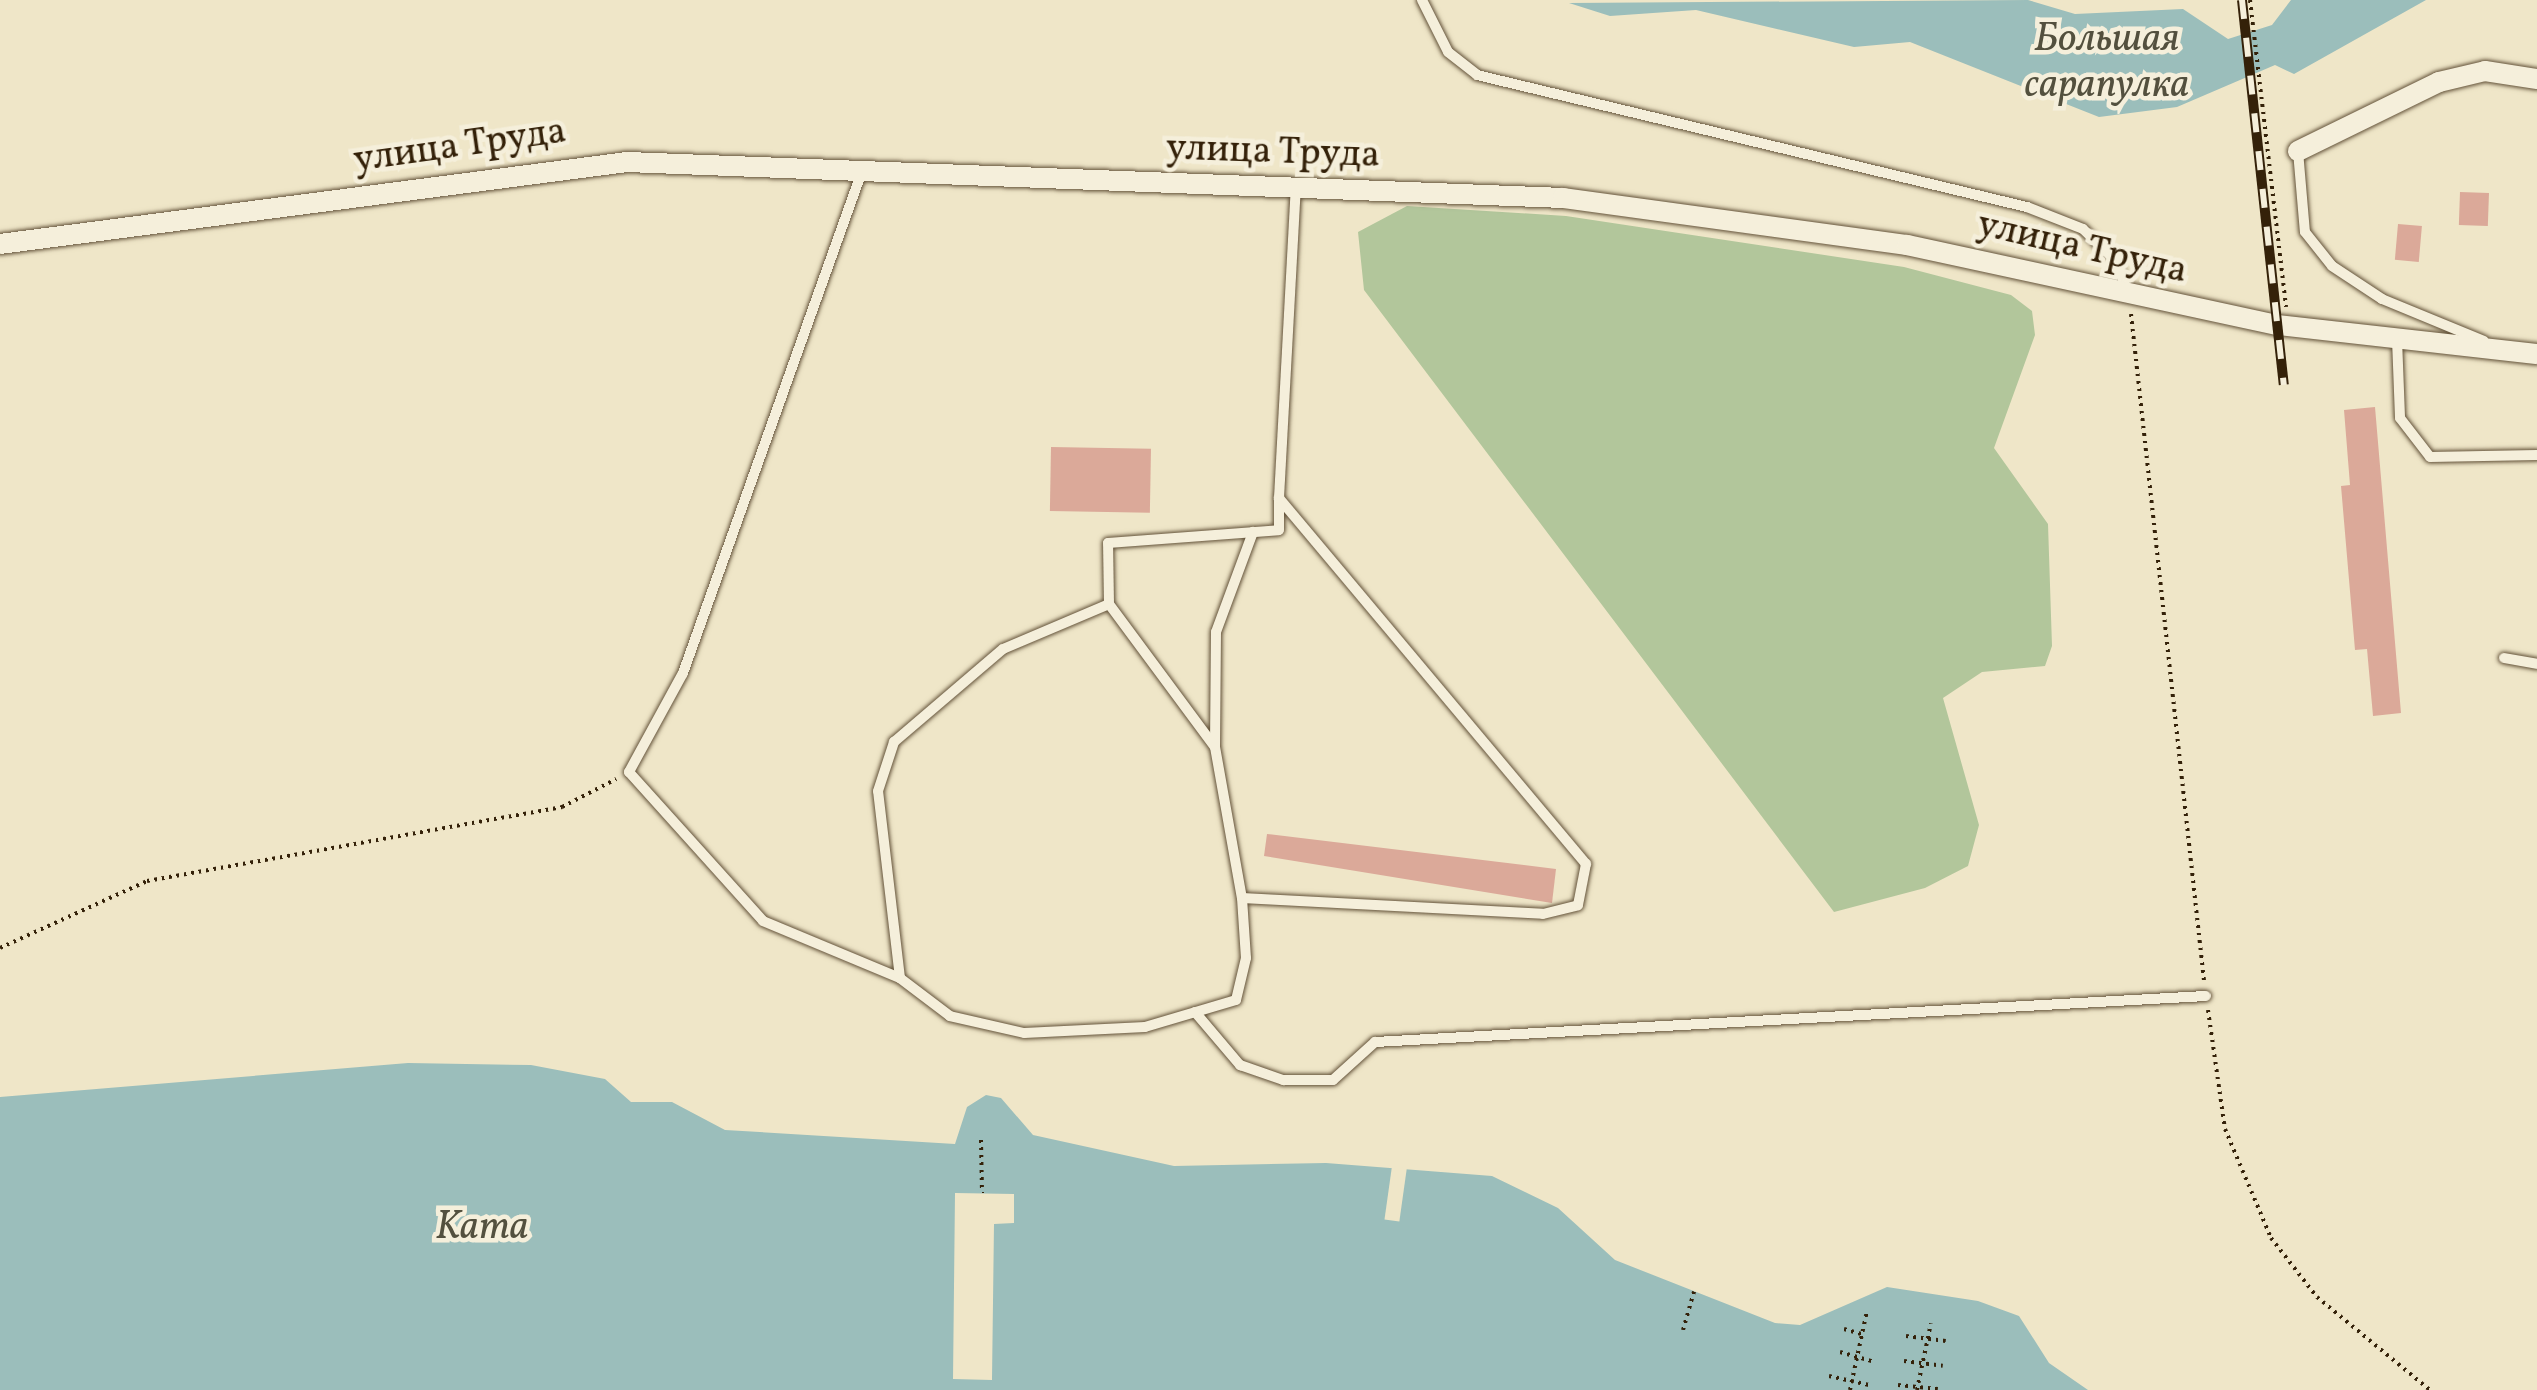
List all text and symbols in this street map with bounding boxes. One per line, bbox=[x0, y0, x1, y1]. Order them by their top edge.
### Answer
water label: Большая сарапулка bbox=[2025, 16, 2189, 110]
street label: улица Труда bbox=[350, 109, 570, 185]
street label: улица Труда bbox=[1165, 126, 1381, 180]
street label: улица Труда bbox=[1972, 203, 2192, 295]
water label: Kama bbox=[435, 1204, 529, 1252]

